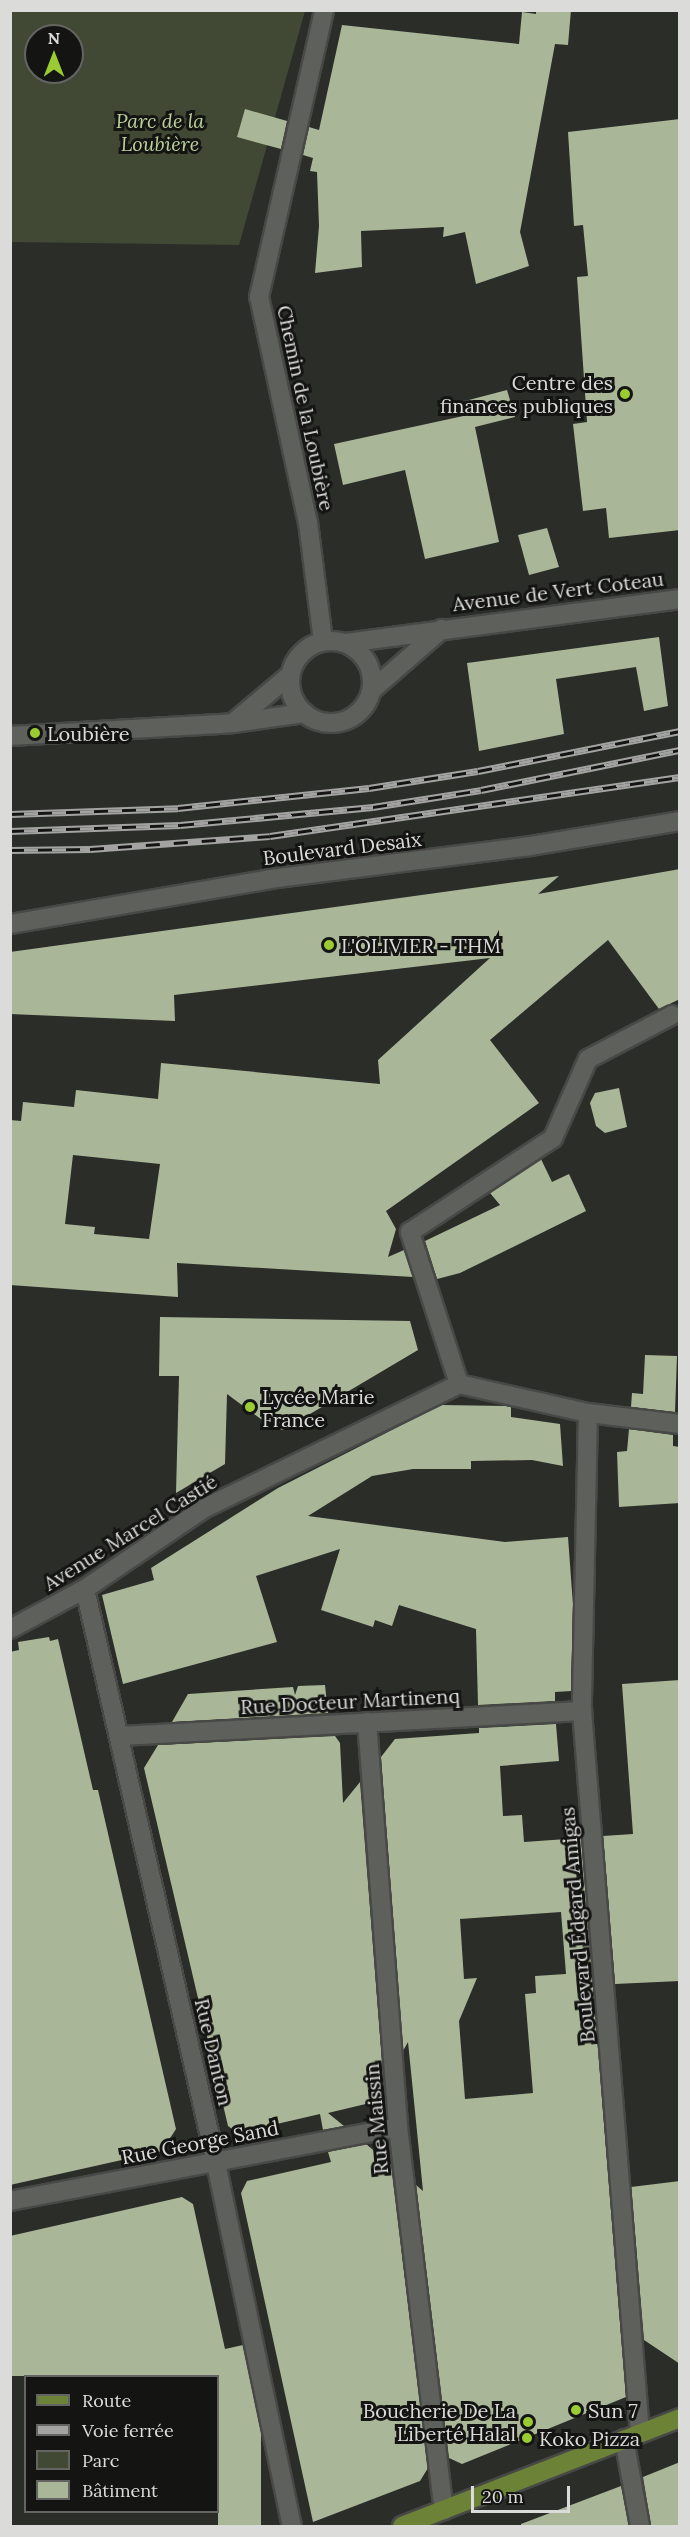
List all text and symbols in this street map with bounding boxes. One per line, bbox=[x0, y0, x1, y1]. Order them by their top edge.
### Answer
north arrow bbox=[24, 24, 84, 84]
text: N bbox=[48, 28, 60, 48]
park label: Parc de la Loubière bbox=[116, 109, 204, 156]
street label: Chemin de la Loubière bbox=[272, 303, 340, 513]
place label: Centre des finances publiques bbox=[440, 371, 613, 418]
marker: Centre des finances publiques bbox=[618, 387, 632, 401]
street label: Avenue de Vert Coteau bbox=[451, 566, 665, 616]
place label: Loubière bbox=[47, 721, 130, 745]
marker: Loubière bbox=[28, 726, 42, 740]
street label: Boulevard Desaix bbox=[261, 826, 423, 870]
place label: L'OLIVIER - THM bbox=[341, 933, 501, 957]
marker: L'OLIVIER - THM bbox=[322, 938, 336, 952]
place label: Lycée Marie France bbox=[262, 1384, 375, 1431]
marker: Lycée Marie France bbox=[243, 1400, 257, 1414]
street label: Avenue Marcel Castié bbox=[39, 1469, 221, 1595]
street label: Rue Docteur Martinenq bbox=[240, 1683, 460, 1719]
street label: Boulevard Édgard Amigas bbox=[555, 1806, 599, 2044]
street label: Rue Danton bbox=[190, 1996, 238, 2108]
street label: Rue Maissin bbox=[359, 2063, 393, 2175]
street label: Rue George Sand bbox=[119, 2115, 281, 2169]
legend bbox=[24, 2375, 219, 2513]
text: Route bbox=[82, 2389, 131, 2412]
place label: Boucherie De La Liberté Halal bbox=[363, 2398, 516, 2445]
place label: Sun 7 bbox=[588, 2398, 638, 2422]
marker: Sun 7 bbox=[569, 2403, 583, 2417]
marker: Boucherie De La Liberté Halal bbox=[521, 2415, 535, 2429]
text: Voie ferrée bbox=[82, 2419, 174, 2442]
place label: Koko Pizza bbox=[539, 2426, 640, 2450]
marker: Koko Pizza bbox=[520, 2431, 534, 2445]
text: Parc bbox=[82, 2449, 119, 2472]
scale bar bbox=[474, 2474, 573, 2512]
text: Bâtiment bbox=[82, 2479, 158, 2502]
text: 20 m bbox=[482, 2485, 524, 2508]

